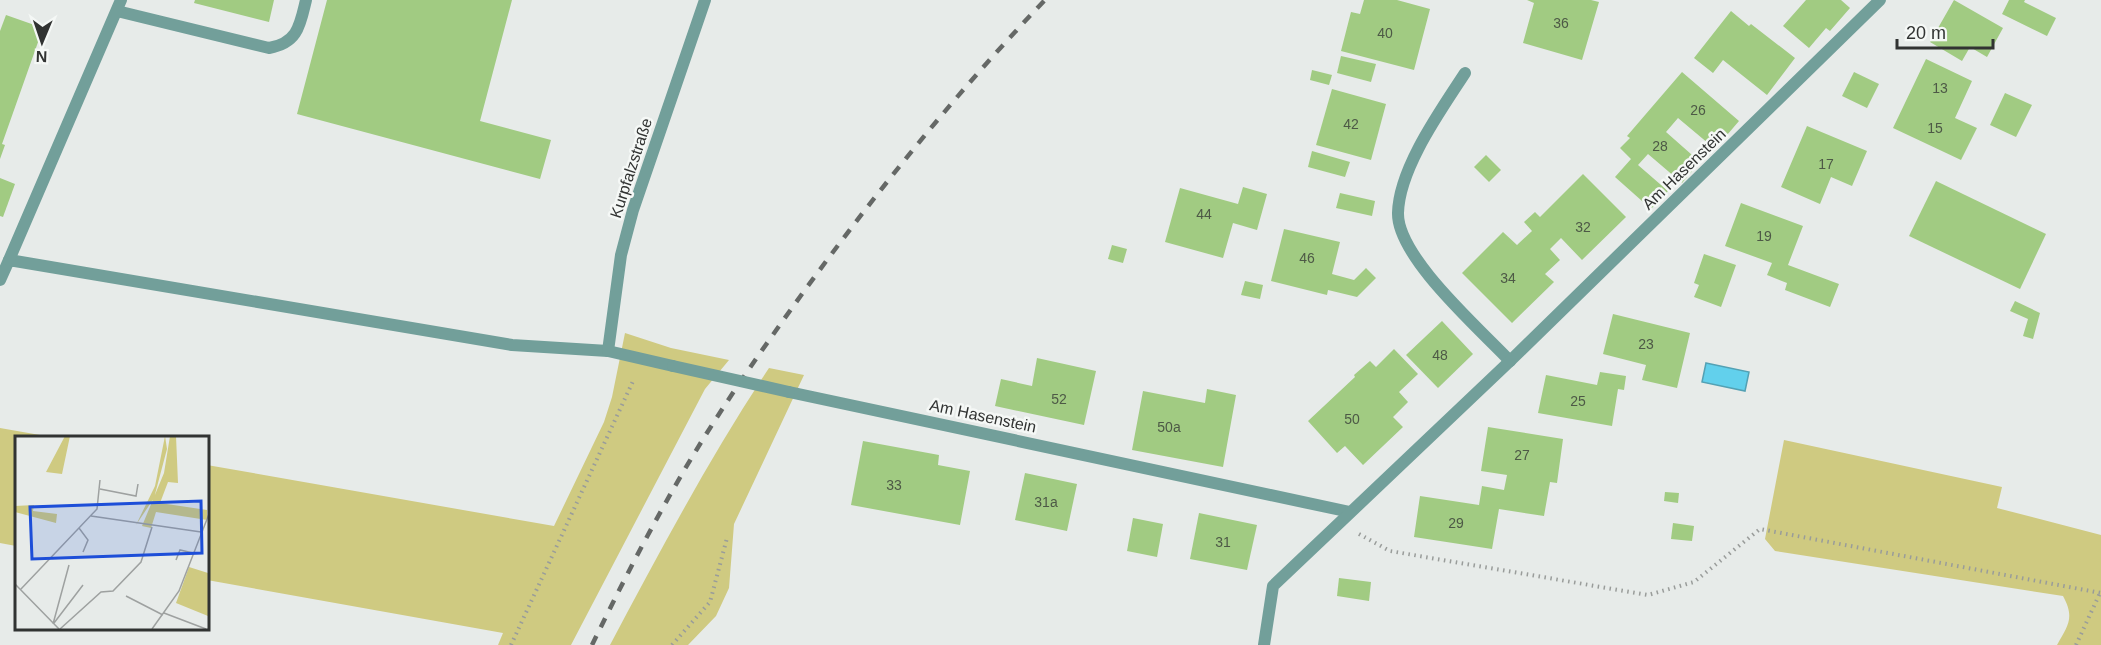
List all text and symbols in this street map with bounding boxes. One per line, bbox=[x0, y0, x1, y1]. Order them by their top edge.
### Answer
north arrow bbox=[12, 12, 72, 72]
scale bar bbox=[1897, 12, 1993, 50]
house number: 36 bbox=[1553, 15, 1569, 31]
text: 20 m bbox=[1906, 23, 1946, 43]
house number: 40 bbox=[1377, 25, 1393, 41]
text: N bbox=[35, 48, 48, 65]
house number: 13 bbox=[1932, 80, 1948, 96]
house number: 26 bbox=[1690, 102, 1706, 118]
street label: Kurpfalzstraße bbox=[607, 116, 655, 220]
house number: 42 bbox=[1343, 116, 1359, 132]
house number: 15 bbox=[1927, 120, 1943, 136]
street label: Am Hasenstein bbox=[1639, 125, 1729, 213]
house number: 28 bbox=[1652, 138, 1668, 154]
house number: 17 bbox=[1818, 156, 1834, 172]
house number: 44 bbox=[1196, 206, 1212, 222]
house number: 32 bbox=[1575, 219, 1591, 235]
house number: 19 bbox=[1756, 228, 1772, 244]
house number: 46 bbox=[1299, 250, 1315, 266]
house number: 34 bbox=[1500, 270, 1516, 286]
house number: 23 bbox=[1638, 336, 1654, 352]
house number: 48 bbox=[1432, 347, 1448, 363]
house number: 52 bbox=[1051, 391, 1067, 407]
house number: 25 bbox=[1570, 393, 1586, 409]
street label: Am Hasenstein bbox=[928, 396, 1038, 436]
house number: 50 bbox=[1344, 411, 1360, 427]
house number: 50a bbox=[1157, 419, 1181, 435]
inset map bbox=[15, 436, 208, 630]
house number: 27 bbox=[1514, 447, 1530, 463]
house number: 33 bbox=[886, 477, 902, 493]
house number: 31a bbox=[1034, 494, 1058, 510]
house number: 29 bbox=[1448, 515, 1464, 531]
house number: 31 bbox=[1215, 534, 1231, 550]

